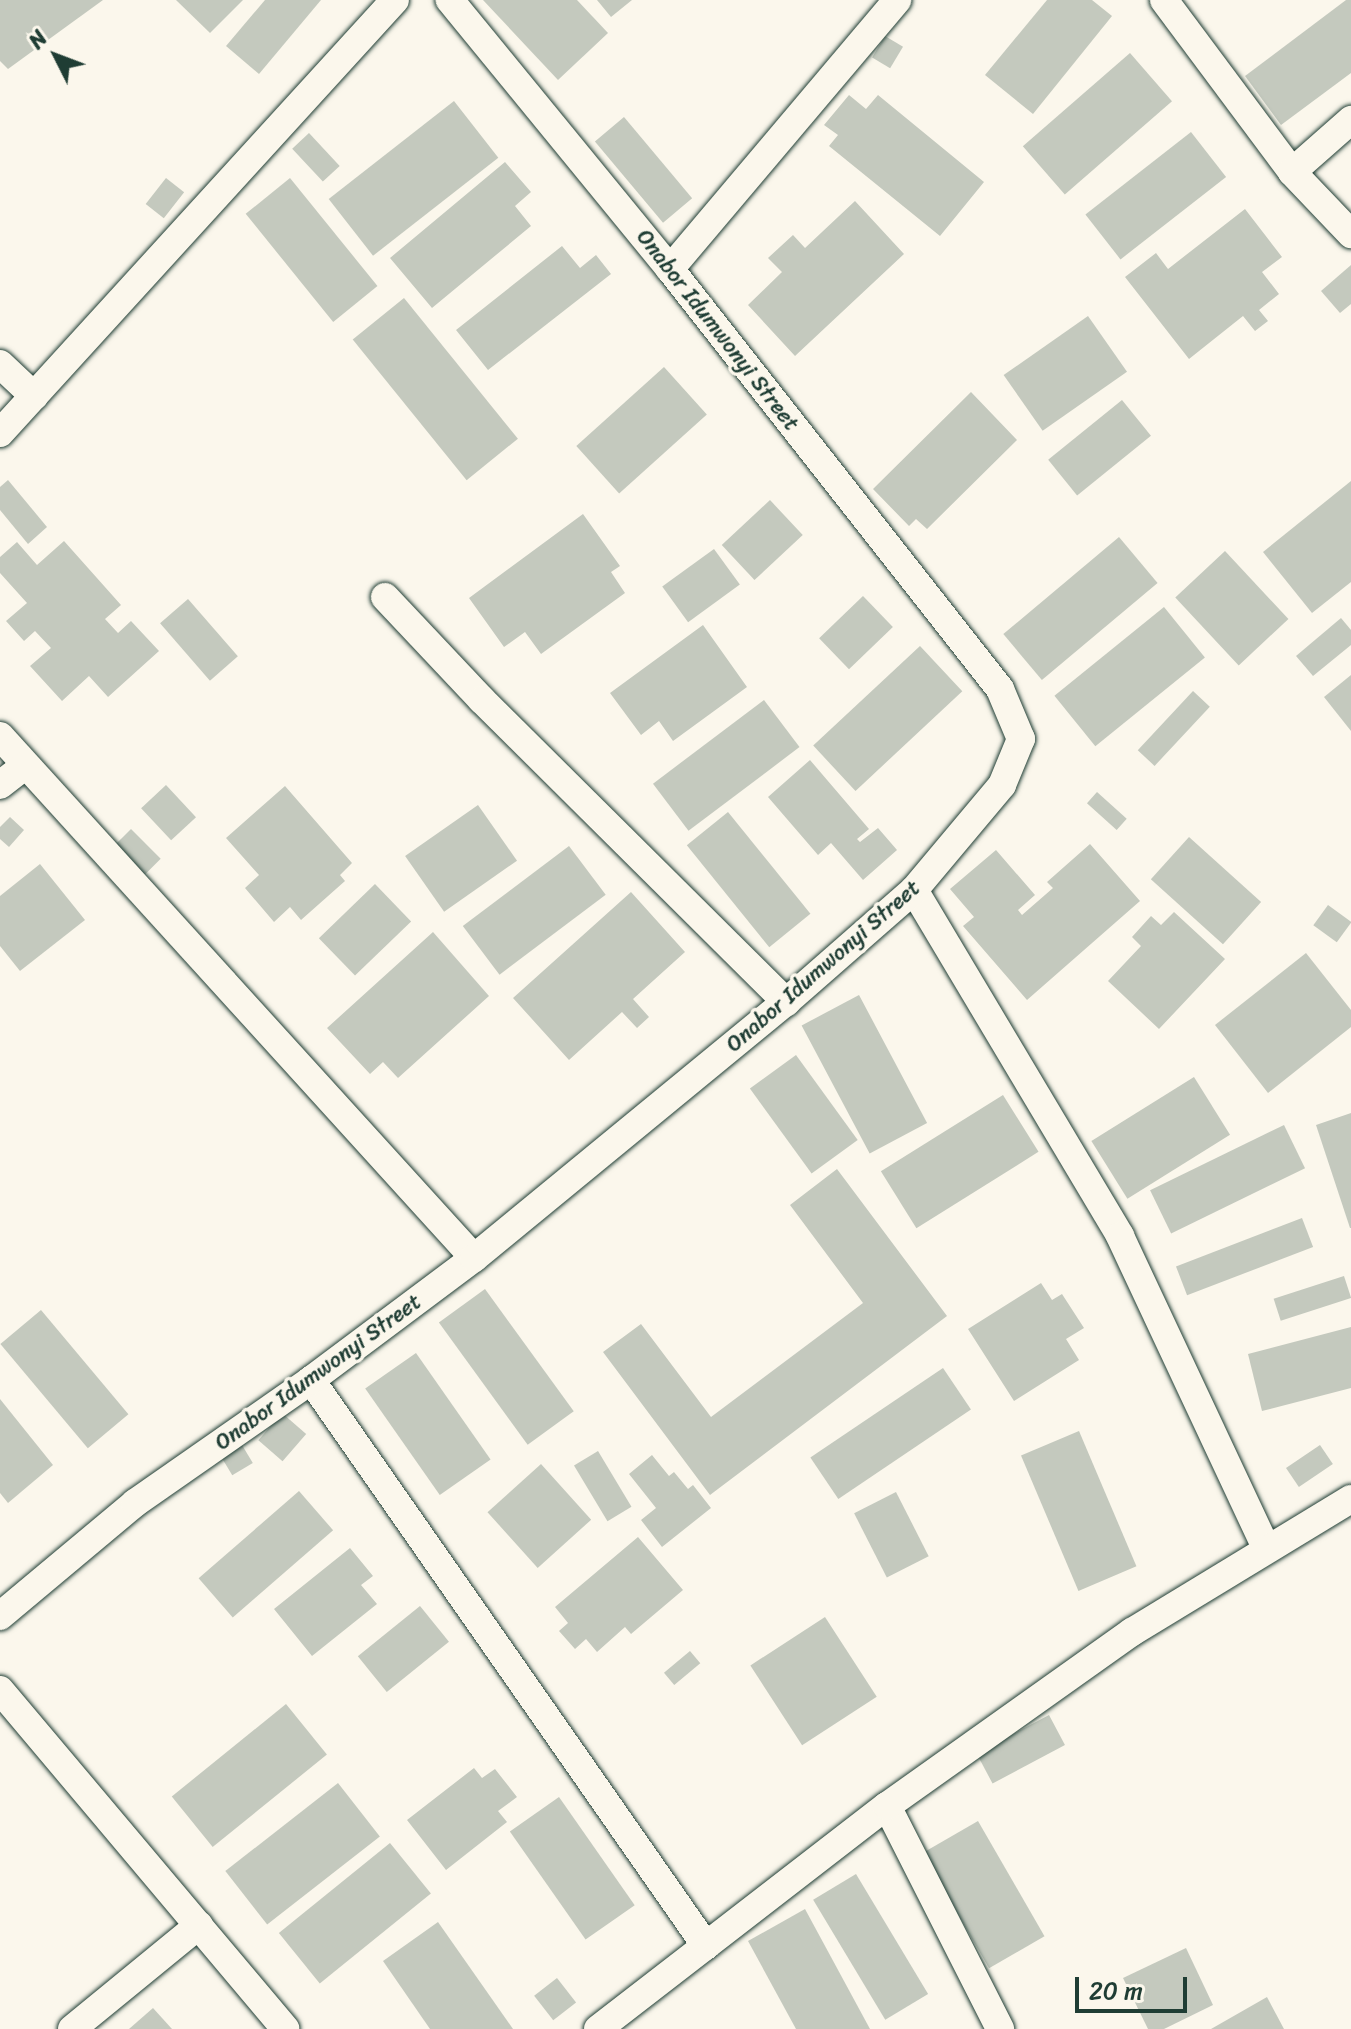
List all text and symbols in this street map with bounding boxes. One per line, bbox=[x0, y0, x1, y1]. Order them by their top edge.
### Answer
north arrow bbox=[16, 16, 96, 96]
text: N bbox=[18, 21, 57, 58]
street label: Onabor Idumwonyi Street bbox=[631, 224, 805, 436]
street label: Onabor Idumwonyi Street bbox=[720, 874, 926, 1058]
street label: Onabor Idumwonyi Street bbox=[209, 1288, 427, 1456]
scale bar bbox=[1079, 1961, 1191, 2011]
text: 20 m bbox=[1089, 1970, 1143, 2012]

